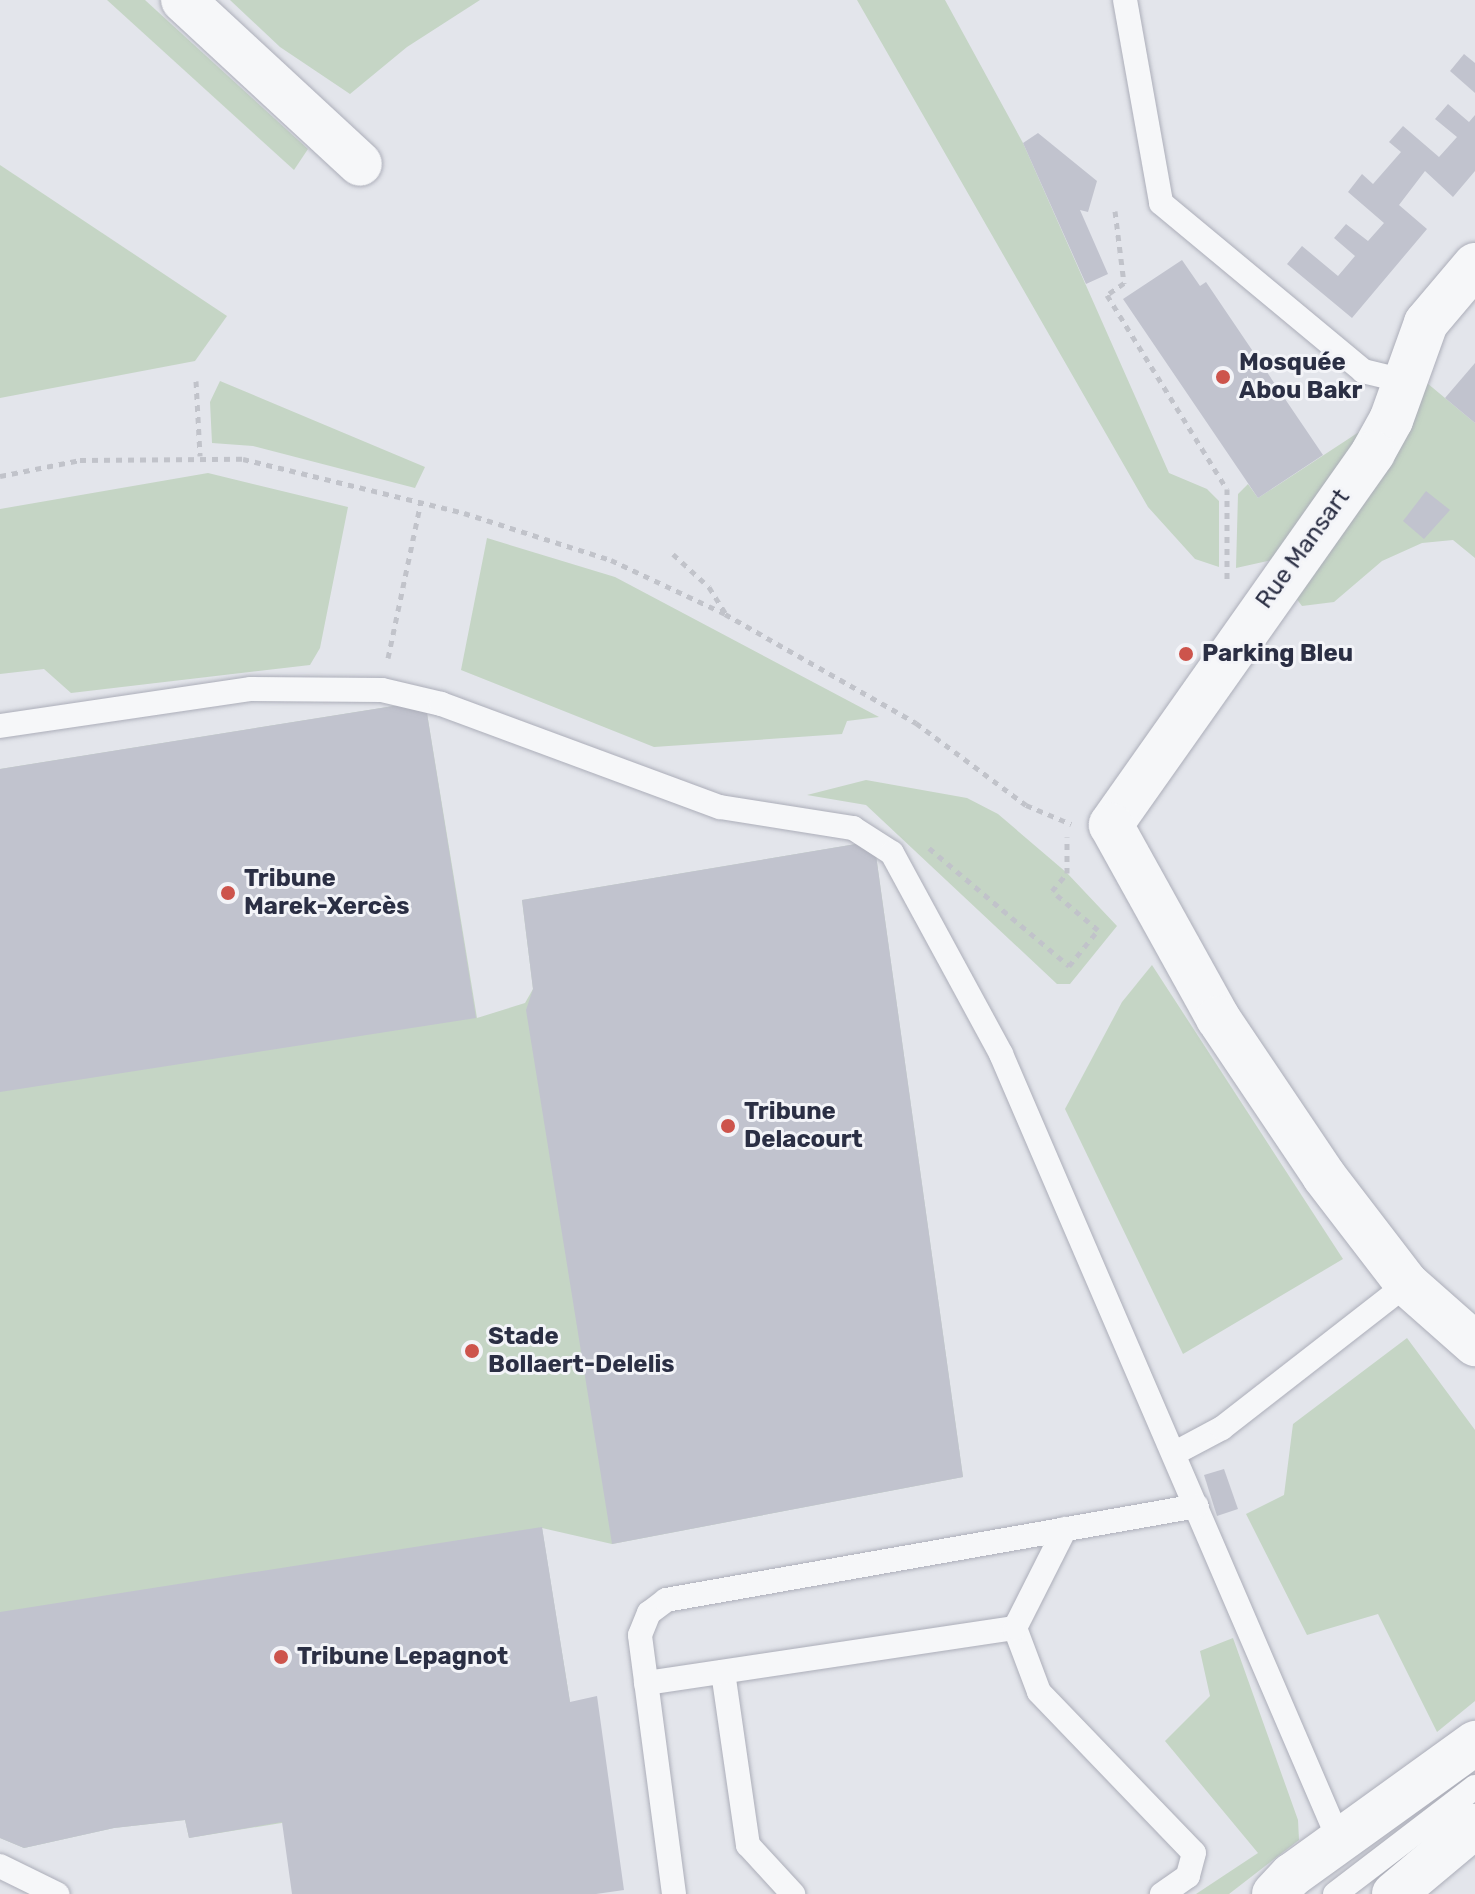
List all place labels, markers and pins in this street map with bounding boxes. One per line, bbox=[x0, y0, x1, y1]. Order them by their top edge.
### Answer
place label: Mosquée Abou Bakr bbox=[1239, 349, 1362, 405]
marker: Mosquée Abou Bakr bbox=[1214, 368, 1232, 386]
place label: Parking Bleu bbox=[1202, 640, 1353, 668]
marker: Parking Bleu bbox=[1177, 645, 1195, 663]
place label: Tribune Marek-Xercès bbox=[244, 865, 409, 921]
marker: Tribune Marek-Xercès bbox=[219, 884, 237, 902]
place label: Tribune Delacourt bbox=[744, 1098, 863, 1154]
marker: Tribune Delacourt bbox=[719, 1117, 737, 1135]
place label: Stade Bollaert-Delelis bbox=[488, 1323, 675, 1379]
marker: Stade Bollaert-Delelis bbox=[463, 1342, 481, 1360]
place label: Tribune Lepagnot bbox=[297, 1643, 508, 1671]
marker: Tribune Lepagnot bbox=[272, 1648, 290, 1666]

